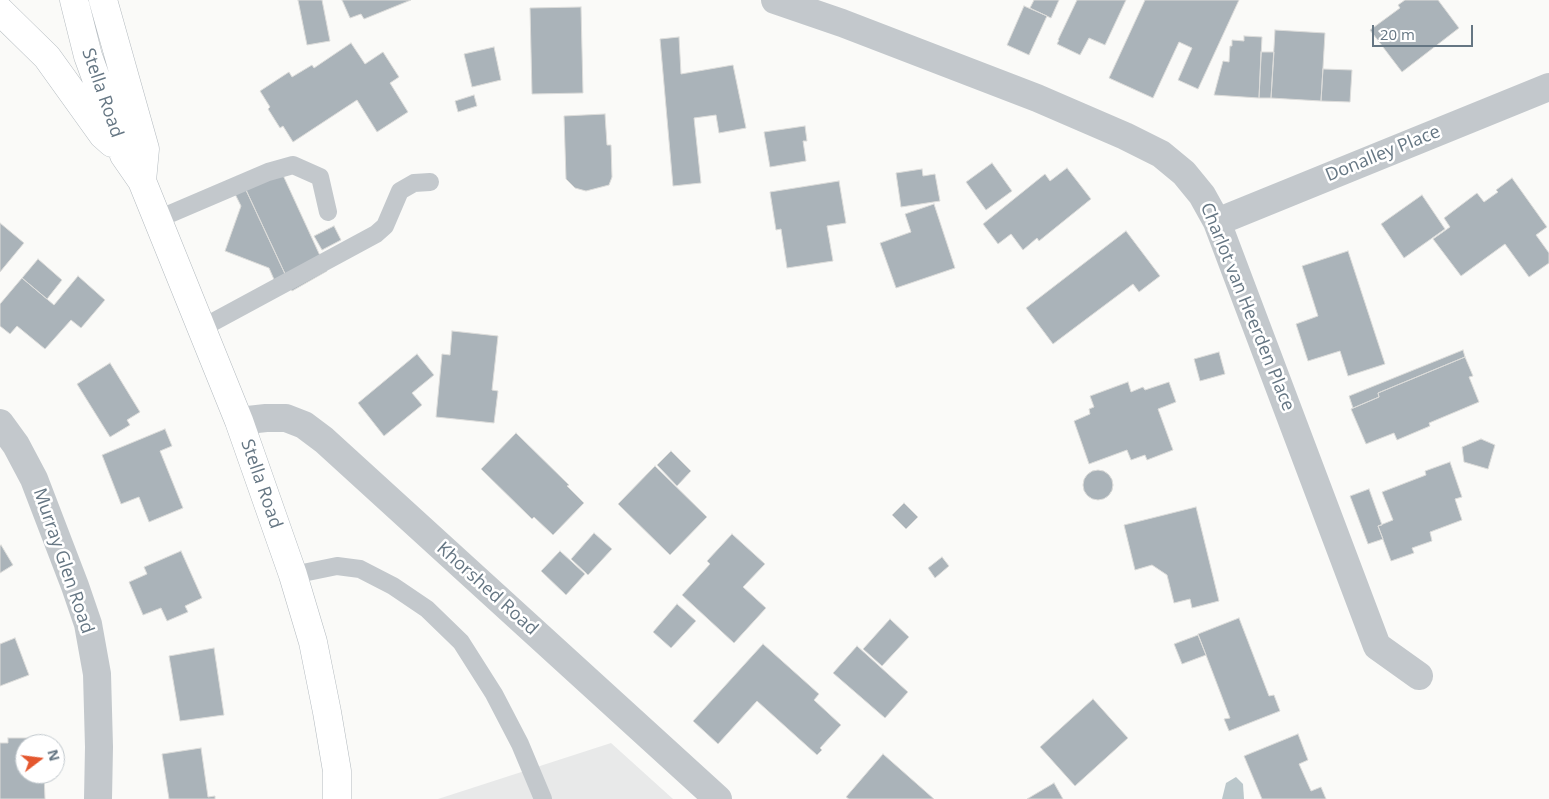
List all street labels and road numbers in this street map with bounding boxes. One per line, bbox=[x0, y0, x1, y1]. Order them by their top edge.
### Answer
street label: Stella Road bbox=[77, 45, 127, 141]
street label: Donalley Place bbox=[1322, 121, 1444, 187]
street label: Charlot van Heerden Place bbox=[1195, 200, 1299, 414]
street label: Stella Road bbox=[236, 436, 286, 532]
street label: Murray Glen Road bbox=[28, 486, 98, 636]
street label: Khorshed Road bbox=[432, 538, 542, 640]

